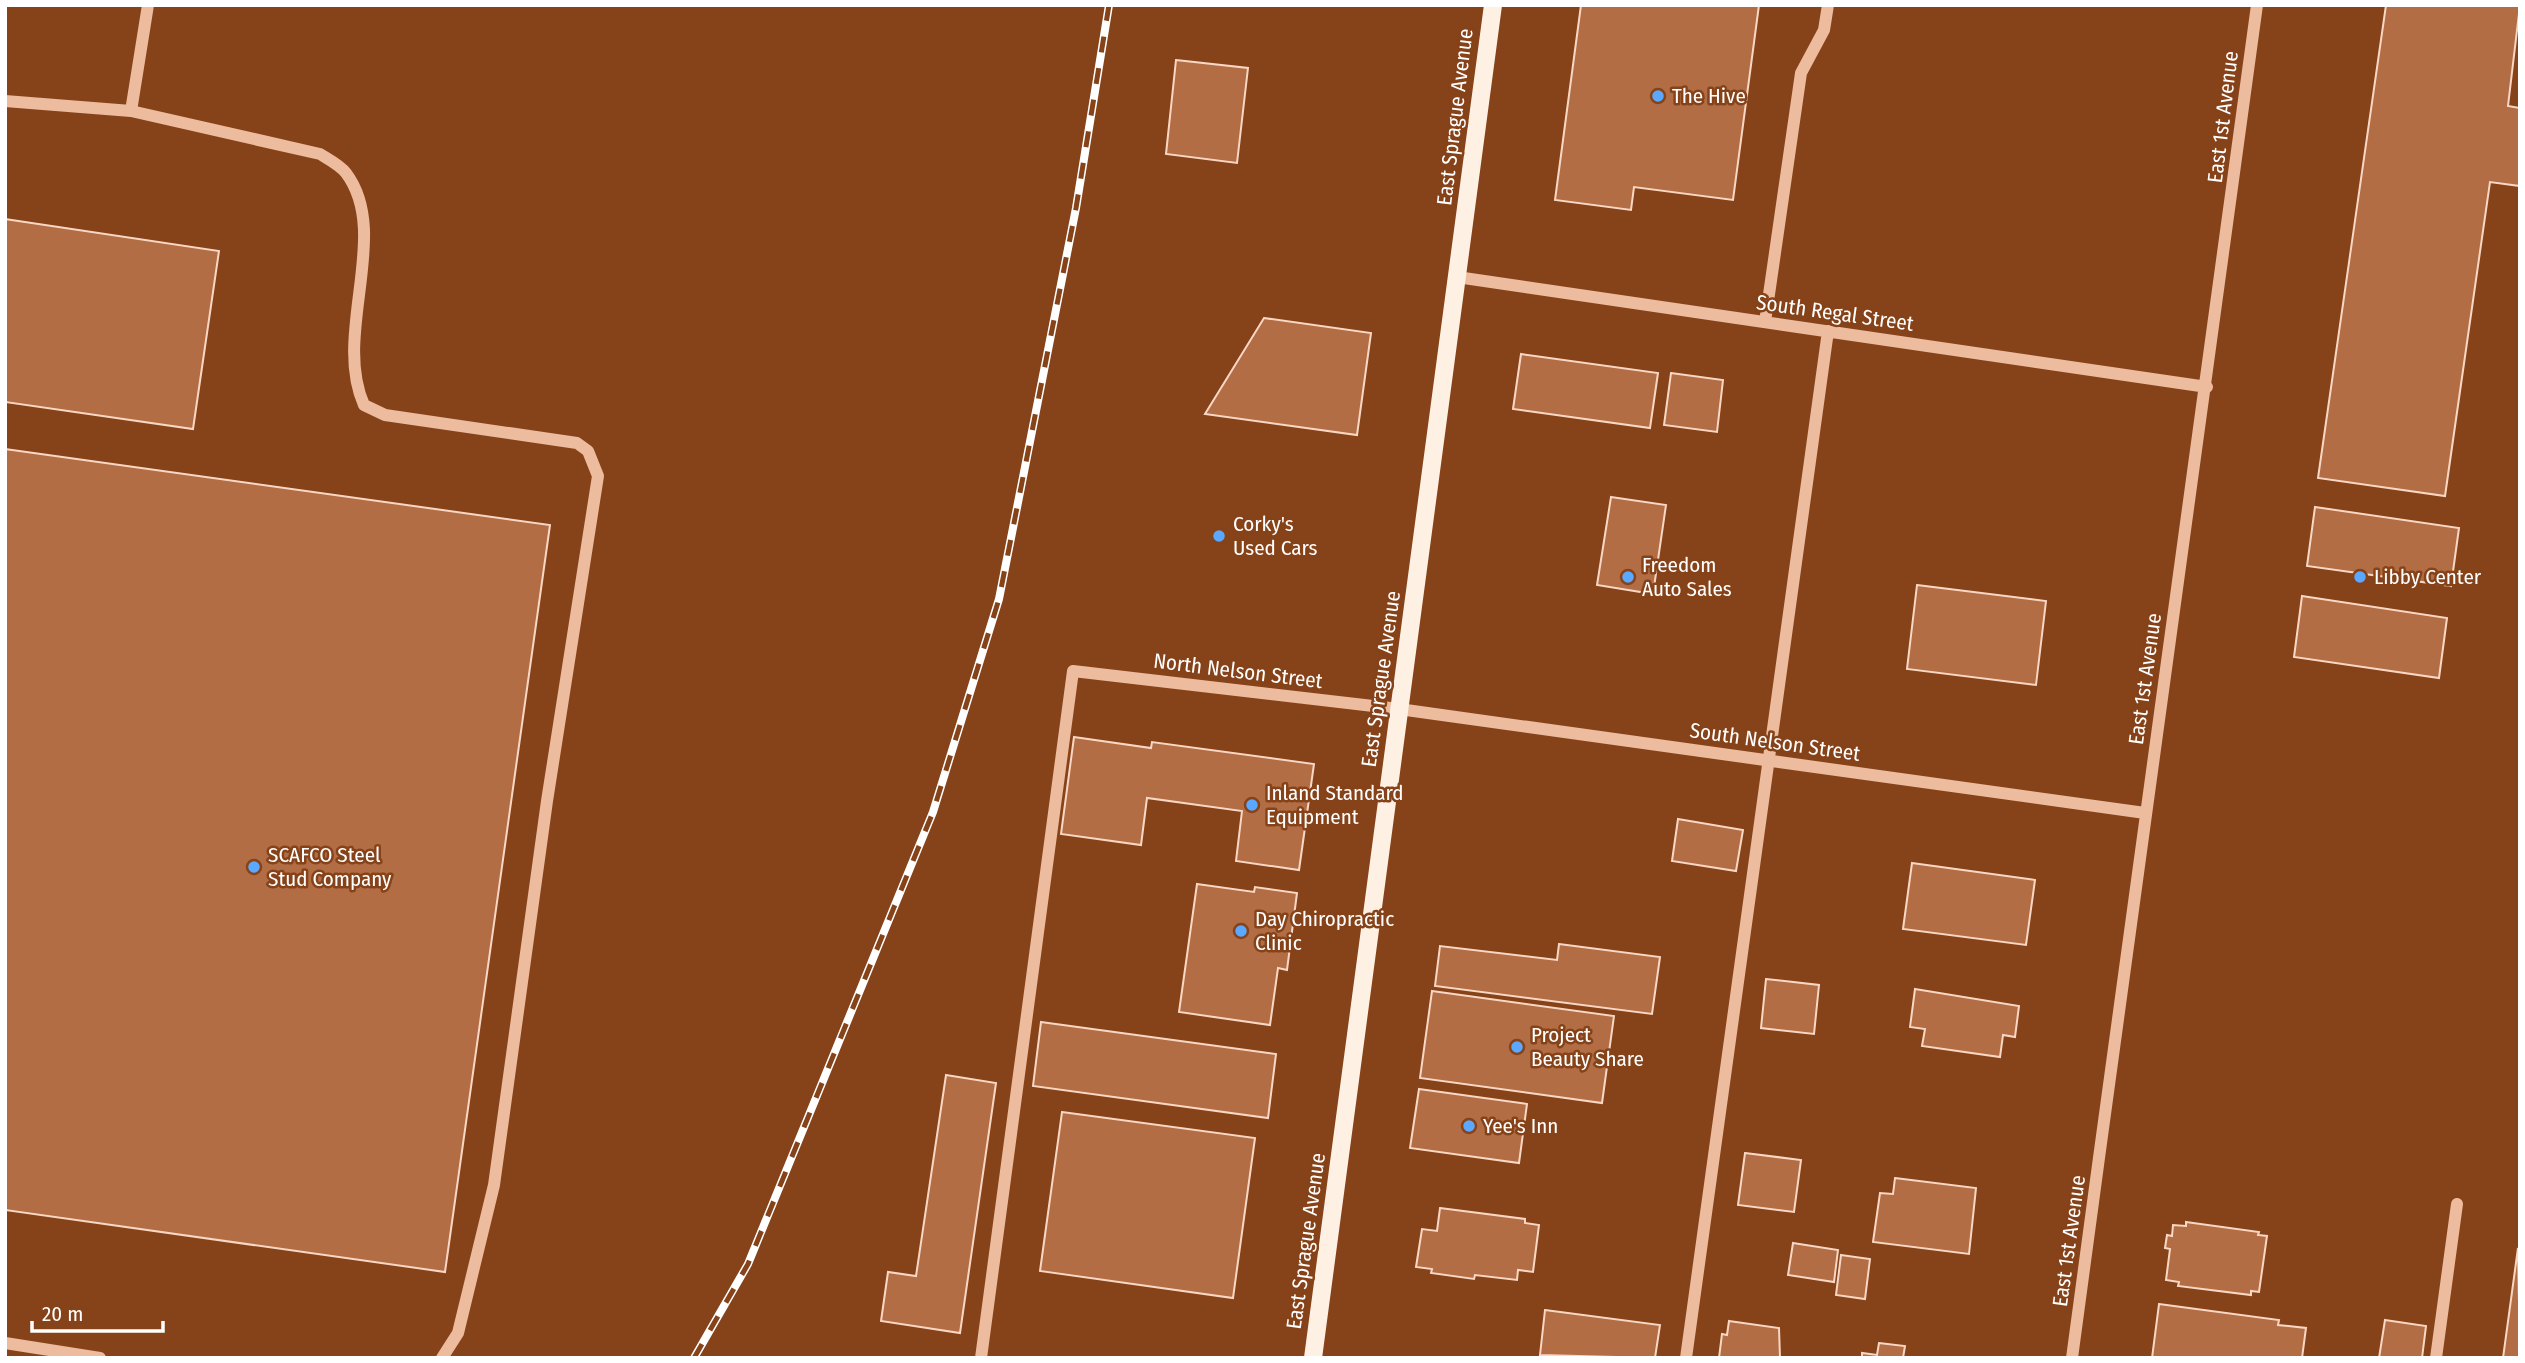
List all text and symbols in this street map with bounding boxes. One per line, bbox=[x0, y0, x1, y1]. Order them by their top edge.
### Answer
street label: East Sprague Avenue bbox=[1431, 27, 1479, 207]
street label: East 1st Avenue bbox=[2202, 50, 2244, 184]
place label: The Hive bbox=[1672, 83, 1746, 109]
marker: The Hive bbox=[1650, 88, 1666, 104]
street label: South Regal Street bbox=[1755, 289, 1915, 337]
place label: Corky's Used Cars bbox=[1233, 511, 1318, 561]
marker: Corky's Used Cars bbox=[1211, 528, 1227, 544]
place label: Freedom Auto Sales bbox=[1642, 552, 1732, 602]
place label: Libby Center bbox=[2374, 564, 2482, 590]
marker: Freedom Auto Sales bbox=[1620, 569, 1636, 585]
marker: Libby Center bbox=[2352, 569, 2368, 585]
street label: East Sprague Avenue bbox=[1356, 589, 1406, 769]
street label: East 1st Avenue bbox=[2123, 612, 2167, 746]
street label: North Nelson Street bbox=[1152, 648, 1324, 694]
street label: South Nelson Street bbox=[1688, 717, 1862, 767]
place label: Inland Standard Equipment bbox=[1266, 780, 1404, 830]
marker: Inland Standard Equipment bbox=[1244, 797, 1260, 813]
place label: SCAFCO Steel Stud Company bbox=[268, 842, 392, 892]
marker: SCAFCO Steel Stud Company bbox=[246, 859, 262, 875]
place label: Day Chiropractic Clinic bbox=[1255, 906, 1394, 956]
marker: Day Chiropractic Clinic bbox=[1233, 923, 1249, 939]
place label: Project Beauty Share bbox=[1531, 1022, 1644, 1072]
marker: Project Beauty Share bbox=[1509, 1039, 1525, 1055]
place label: Yee's Inn bbox=[1483, 1113, 1558, 1139]
marker: Yee's Inn bbox=[1461, 1118, 1477, 1134]
street label: East Sprague Avenue bbox=[1281, 1151, 1331, 1331]
street label: East 1st Avenue bbox=[2047, 1174, 2091, 1308]
scale bar bbox=[32, 1290, 163, 1334]
text: 20 m bbox=[42, 1301, 83, 1327]

